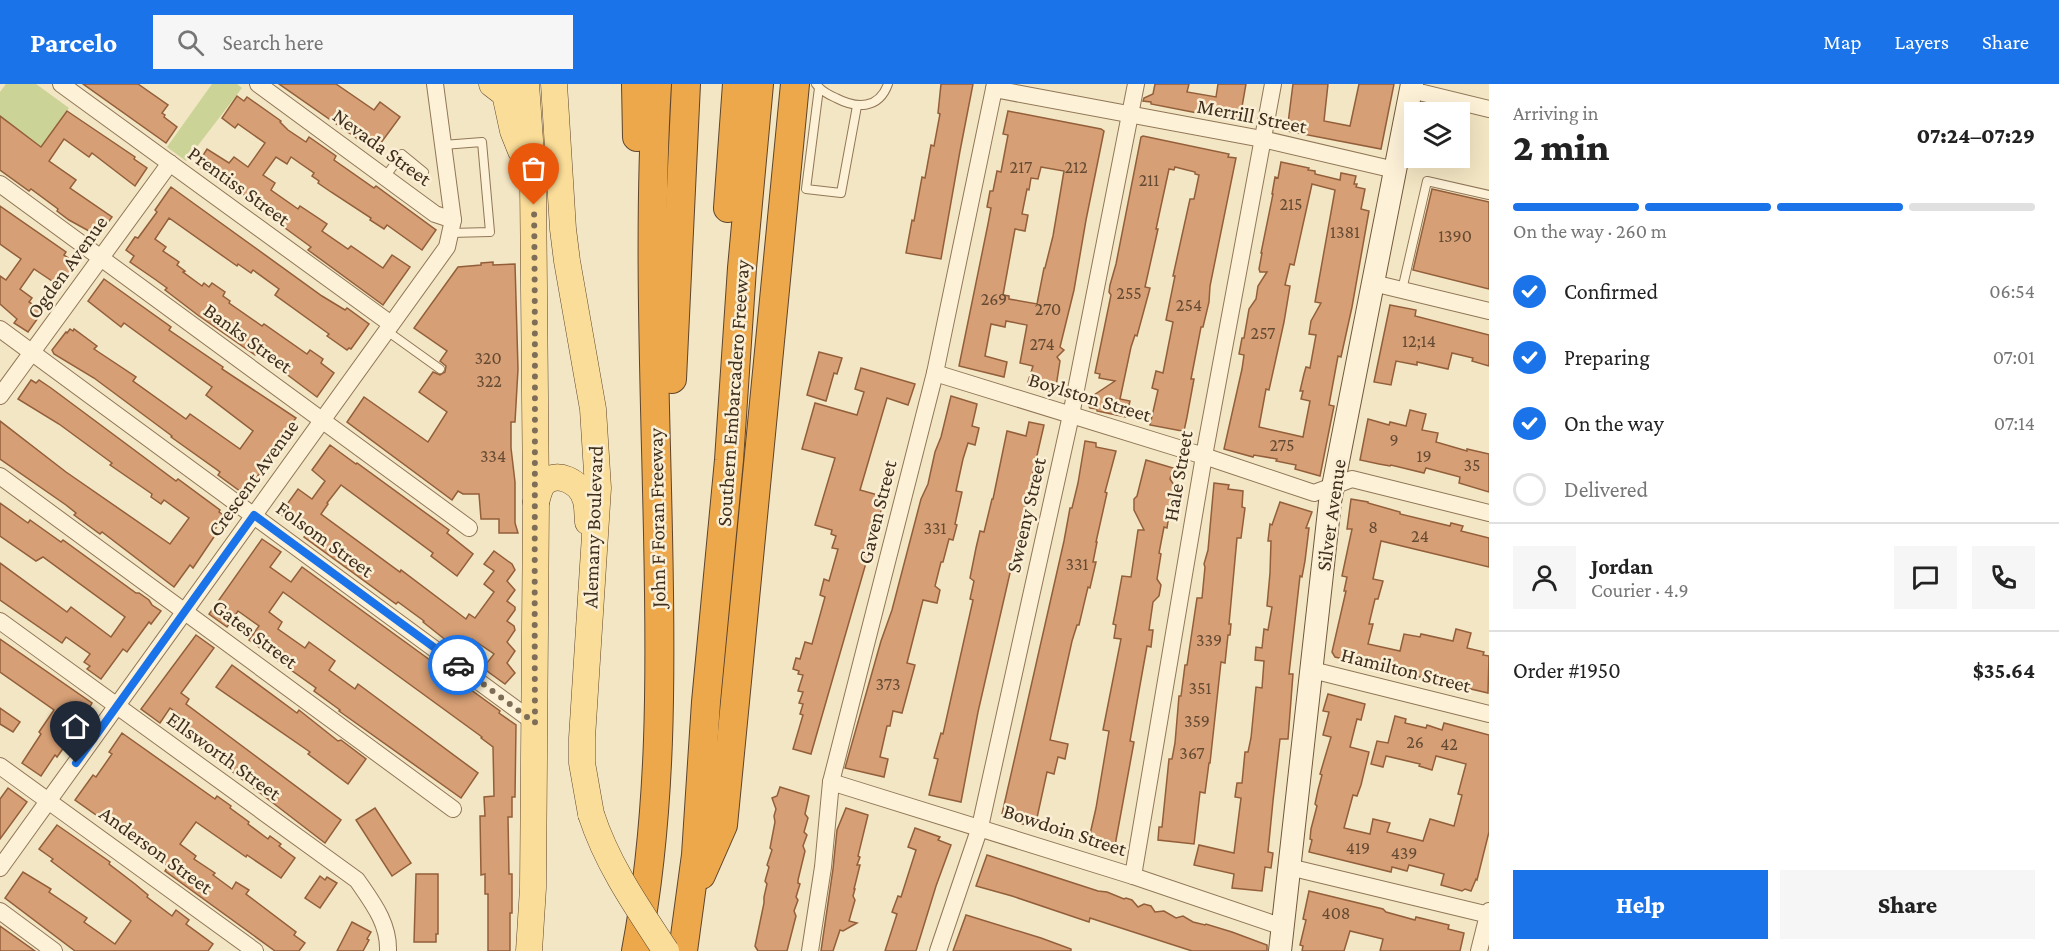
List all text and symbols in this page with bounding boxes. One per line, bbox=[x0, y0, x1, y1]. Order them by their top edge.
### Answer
search box bbox=[153, 15, 573, 69]
icon: search bbox=[174, 26, 207, 59]
text: Parcelo bbox=[30, 27, 117, 58]
text: Search here bbox=[222, 30, 323, 55]
text: Map bbox=[1823, 30, 1862, 54]
text: Layers bbox=[1895, 30, 1949, 54]
text: Share bbox=[1982, 30, 2029, 54]
street label: Merrill Street bbox=[1195, 94, 1310, 139]
map controls bbox=[1404, 102, 1470, 168]
button: layers bbox=[1404, 102, 1470, 168]
text: Arriving in bbox=[1513, 102, 1598, 124]
street label: Nevada Street bbox=[328, 103, 437, 191]
text: 07:24–07:29 bbox=[1917, 123, 2035, 148]
text: 2 min bbox=[1513, 125, 1609, 168]
street label: Prentiss Street bbox=[183, 141, 295, 232]
pin bbox=[508, 143, 559, 205]
icon: bag bbox=[517, 152, 550, 185]
house number: 217 bbox=[1010, 157, 1032, 177]
house number: 212 bbox=[1064, 157, 1088, 177]
house number: 211 bbox=[1139, 170, 1159, 190]
house number: 215 bbox=[1279, 194, 1303, 214]
street label: Ogden Avenue bbox=[22, 211, 112, 323]
text: On the way · 260 m bbox=[1513, 220, 1667, 242]
house number: 1381 bbox=[1330, 222, 1360, 242]
house number: 1390 bbox=[1438, 226, 1472, 246]
street label: Southern Embarcadero Freeway bbox=[712, 258, 754, 527]
icon: check bbox=[1513, 275, 1546, 308]
text: Confirmed bbox=[1564, 279, 1658, 304]
text: 06:54 bbox=[1989, 280, 2035, 302]
house number: 255 bbox=[1116, 283, 1142, 303]
house number: 269 bbox=[981, 289, 1007, 309]
house number: 254 bbox=[1176, 295, 1202, 315]
street label: Banks Street bbox=[199, 298, 298, 379]
house number: 270 bbox=[1035, 299, 1061, 319]
house number: 257 bbox=[1251, 323, 1275, 343]
house number: 12;14 bbox=[1402, 331, 1436, 351]
house number: 274 bbox=[1029, 334, 1055, 354]
icon: check bbox=[1513, 341, 1546, 374]
text: Preparing bbox=[1564, 345, 1650, 370]
text: 07:01 bbox=[1993, 346, 2035, 368]
house number: 320 bbox=[474, 348, 502, 368]
street label: Boylston Street bbox=[1026, 367, 1155, 427]
house number: 322 bbox=[476, 371, 502, 391]
icon: check bbox=[1513, 407, 1546, 440]
text: On the way bbox=[1564, 411, 1664, 436]
text: 07:14 bbox=[1994, 412, 2035, 434]
street label: Crescent Avenue bbox=[203, 415, 303, 541]
street label: John F Foran Freeway bbox=[643, 427, 671, 610]
street label: Hale Street bbox=[1158, 428, 1198, 523]
house number: 9 bbox=[1389, 430, 1399, 450]
house number: 275 bbox=[1270, 435, 1294, 455]
street label: Alemany Boulevard bbox=[578, 445, 608, 609]
house number: 334 bbox=[480, 446, 506, 466]
house number: 19 bbox=[1416, 446, 1432, 466]
street label: Sweeny Street bbox=[1001, 454, 1051, 575]
house number: 35 bbox=[1463, 455, 1481, 475]
street label: Gaven Street bbox=[853, 457, 902, 566]
street label: Silver Avenue bbox=[1311, 457, 1351, 573]
text: Delivered bbox=[1564, 477, 1648, 502]
street label: Folsom Street bbox=[272, 496, 379, 583]
house number: 8 bbox=[1368, 517, 1378, 537]
house number: 331 bbox=[924, 518, 947, 538]
house number: 24 bbox=[1411, 526, 1429, 546]
button: person bbox=[1513, 546, 1576, 609]
button: chat bbox=[1894, 546, 1957, 609]
button: phone bbox=[1972, 546, 2035, 609]
house number: 331 bbox=[1066, 554, 1089, 574]
text: Jordan bbox=[1591, 554, 1653, 579]
text: Courier · 4.9 bbox=[1591, 579, 1689, 601]
street label: Gates Street bbox=[208, 594, 303, 674]
house number: 339 bbox=[1196, 630, 1222, 650]
courier bbox=[428, 635, 488, 695]
street label: Hamilton Street bbox=[1339, 642, 1474, 698]
icon: car bbox=[442, 649, 475, 682]
text: Order #1950 bbox=[1513, 658, 1621, 683]
text: $35.64 bbox=[1973, 658, 2035, 683]
house number: 373 bbox=[875, 674, 901, 694]
house number: 351 bbox=[1189, 678, 1211, 698]
pin bbox=[50, 701, 101, 763]
street label: Ellsworth Street bbox=[162, 707, 287, 806]
icon: home bbox=[59, 710, 92, 743]
house number: 359 bbox=[1184, 711, 1210, 731]
house number: 26 bbox=[1406, 732, 1424, 752]
house number: 42 bbox=[1440, 734, 1458, 754]
house number: 367 bbox=[1179, 743, 1205, 763]
street label: Bowdoin Street bbox=[1000, 799, 1131, 862]
street label: Anderson Street bbox=[95, 801, 218, 900]
house number: 419 bbox=[1346, 838, 1370, 858]
house number: 439 bbox=[1391, 843, 1417, 863]
button: Help bbox=[1513, 870, 1768, 939]
button: Share bbox=[1780, 870, 2035, 939]
house number: 408 bbox=[1321, 903, 1351, 923]

